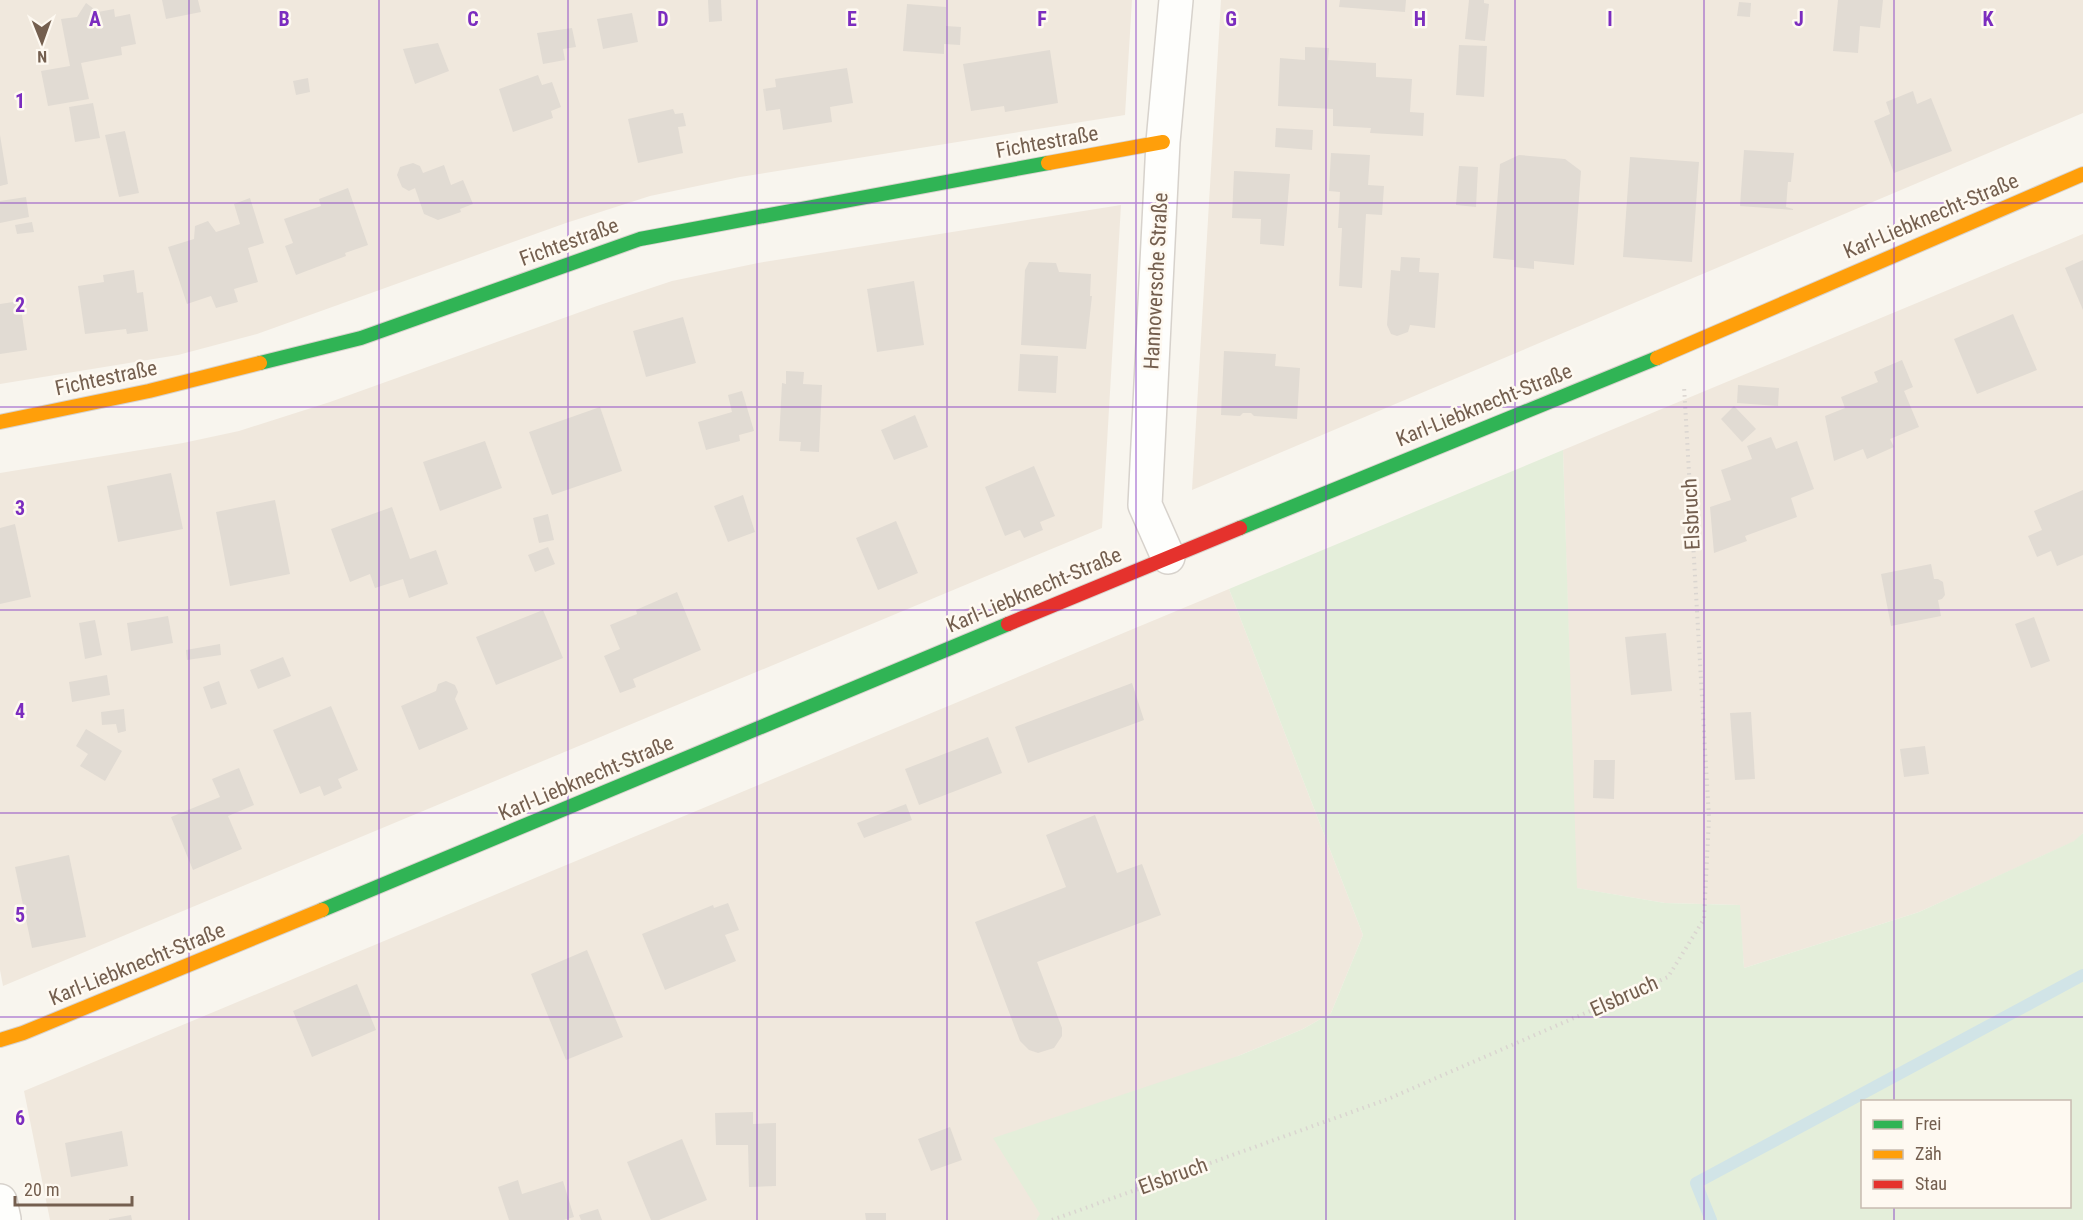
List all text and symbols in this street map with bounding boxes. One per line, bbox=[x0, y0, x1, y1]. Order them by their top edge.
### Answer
text: A bbox=[89, 7, 101, 31]
text: B bbox=[278, 7, 290, 31]
text: C bbox=[467, 7, 479, 31]
text: D bbox=[657, 7, 669, 31]
text: E bbox=[847, 7, 857, 31]
text: F bbox=[1037, 7, 1047, 31]
text: G bbox=[1225, 7, 1237, 31]
text: H bbox=[1414, 7, 1426, 31]
text: I bbox=[1607, 7, 1613, 31]
text: J bbox=[1794, 7, 1804, 31]
text: K bbox=[1982, 7, 1994, 31]
north arrow bbox=[12, 12, 72, 72]
text: N bbox=[37, 47, 47, 66]
text: 1 bbox=[15, 89, 25, 113]
street label: Fichtestraße bbox=[994, 121, 1100, 163]
street label: Karl-Liebknecht-Straße bbox=[1840, 168, 2022, 264]
street label: Hannoversche Straße bbox=[1139, 192, 1173, 370]
street label: Fichtestraße bbox=[516, 213, 622, 271]
text: 2 bbox=[15, 293, 25, 317]
street label: Fichtestraße bbox=[53, 355, 159, 400]
street label: Karl-Liebknecht-Straße bbox=[1393, 359, 1576, 451]
street label: Elsbruch bbox=[1677, 478, 1705, 550]
text: 3 bbox=[15, 496, 25, 520]
street label: Karl-Liebknecht-Straße bbox=[943, 542, 1125, 638]
text: 4 bbox=[15, 699, 25, 723]
street label: Karl-Liebknecht-Straße bbox=[495, 730, 677, 826]
text: 5 bbox=[15, 903, 25, 927]
street label: Karl-Liebknecht-Straße bbox=[46, 918, 229, 1010]
street label: Elsbruch bbox=[1586, 970, 1662, 1022]
legend bbox=[1861, 1100, 2071, 1208]
text: 6 bbox=[15, 1106, 25, 1130]
text: Frei bbox=[1915, 1113, 1941, 1134]
text: Zäh bbox=[1915, 1143, 1942, 1164]
street label: Elsbruch bbox=[1135, 1152, 1211, 1200]
scale bar bbox=[15, 1169, 132, 1207]
text: Stau bbox=[1915, 1173, 1947, 1194]
text: 20 m bbox=[24, 1179, 59, 1200]

